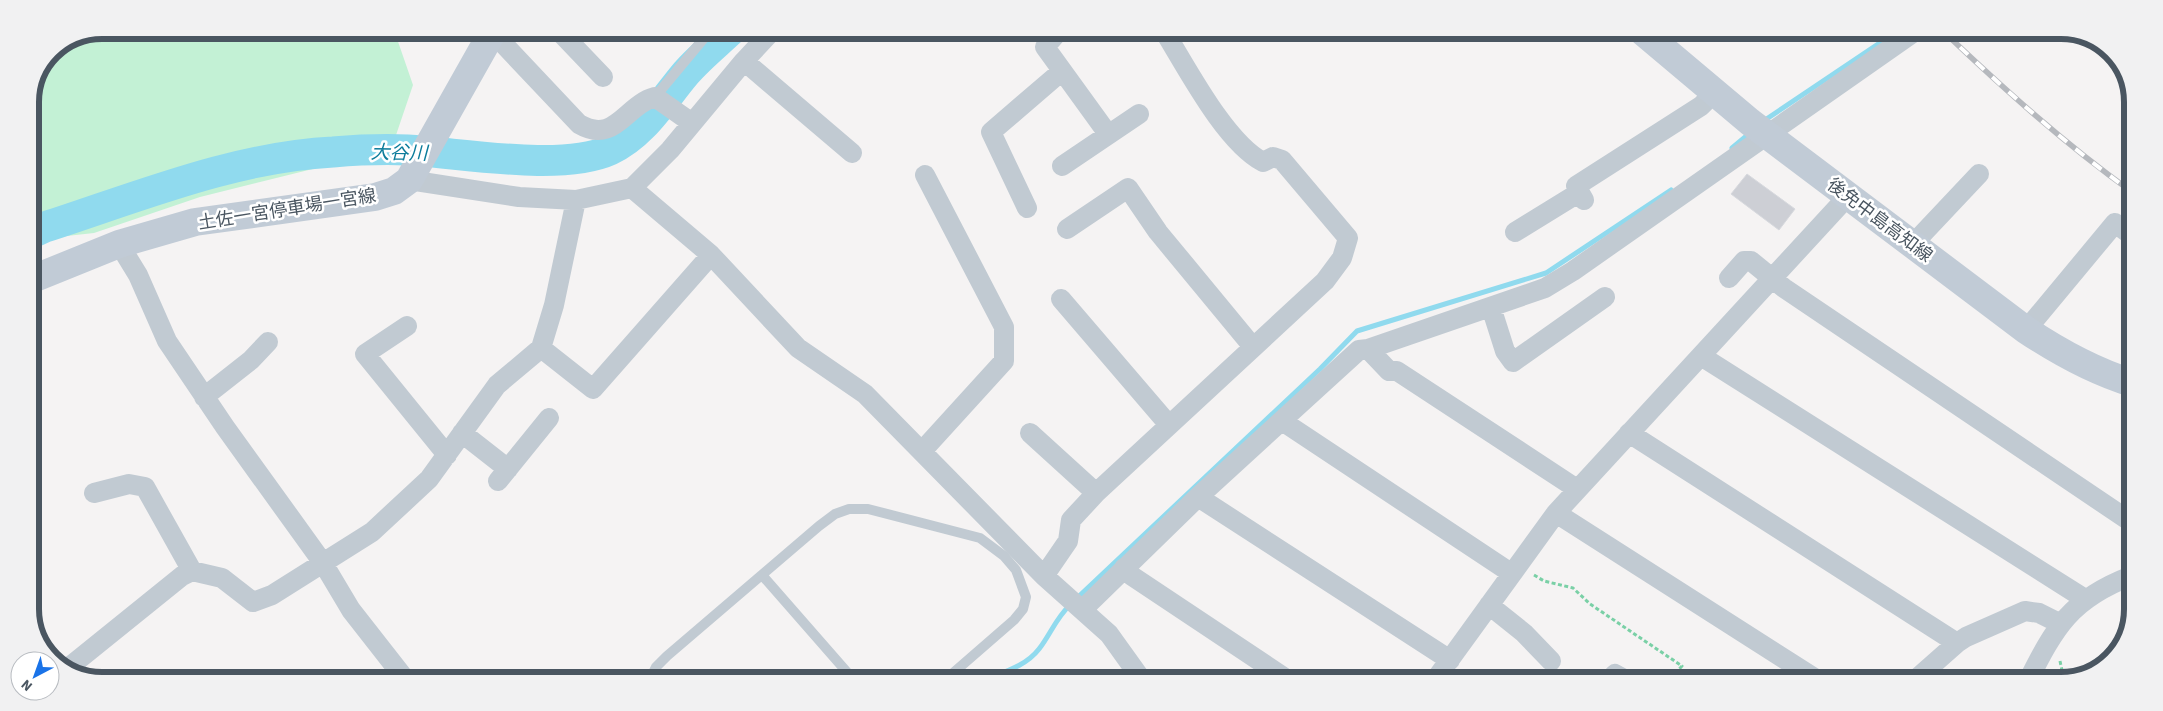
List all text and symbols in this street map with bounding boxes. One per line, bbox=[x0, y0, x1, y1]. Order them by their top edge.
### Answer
water label: 大谷川 bbox=[370, 140, 430, 168]
street label: 後免中島高知線 bbox=[1822, 173, 1938, 268]
street label: 土佐一宮停車場一宮線 bbox=[196, 183, 378, 236]
north arrow bbox=[10, 651, 60, 701]
text: N bbox=[17, 674, 37, 696]

